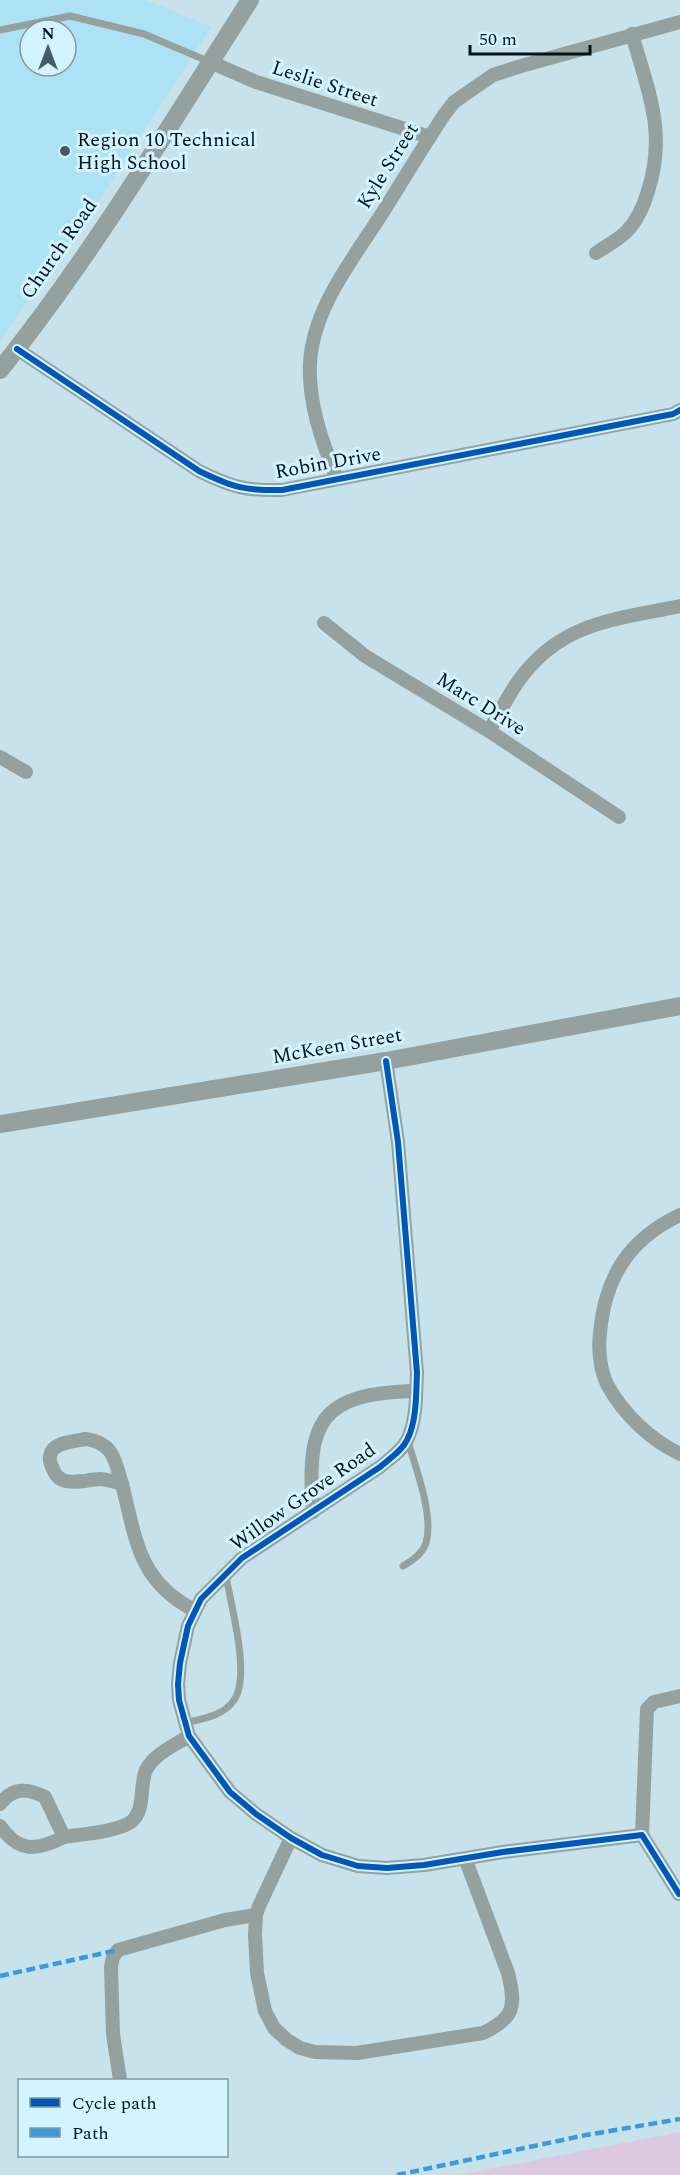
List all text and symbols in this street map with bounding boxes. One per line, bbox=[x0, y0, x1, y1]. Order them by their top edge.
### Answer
north arrow bbox=[18, 18, 78, 78]
scale bar bbox=[470, 18, 590, 56]
text: N bbox=[41, 22, 55, 46]
text: 50 m bbox=[479, 26, 517, 53]
street label: Leslie Street bbox=[268, 53, 382, 115]
street label: Kyle Street bbox=[350, 117, 426, 215]
place label: Region 10 Technical High School bbox=[77, 125, 256, 178]
marker: Region 10 Technical High School bbox=[58, 144, 72, 158]
street label: Church Road bbox=[13, 193, 105, 305]
street label: Robin Drive bbox=[273, 439, 383, 487]
street label: Marc Drive bbox=[430, 665, 532, 743]
street label: McKeen Street bbox=[270, 1020, 404, 1072]
street label: Willow Grove Road bbox=[224, 1435, 382, 1559]
legend bbox=[18, 2079, 228, 2157]
text: Cycle path bbox=[72, 2090, 157, 2117]
text: Path bbox=[72, 2120, 109, 2147]

